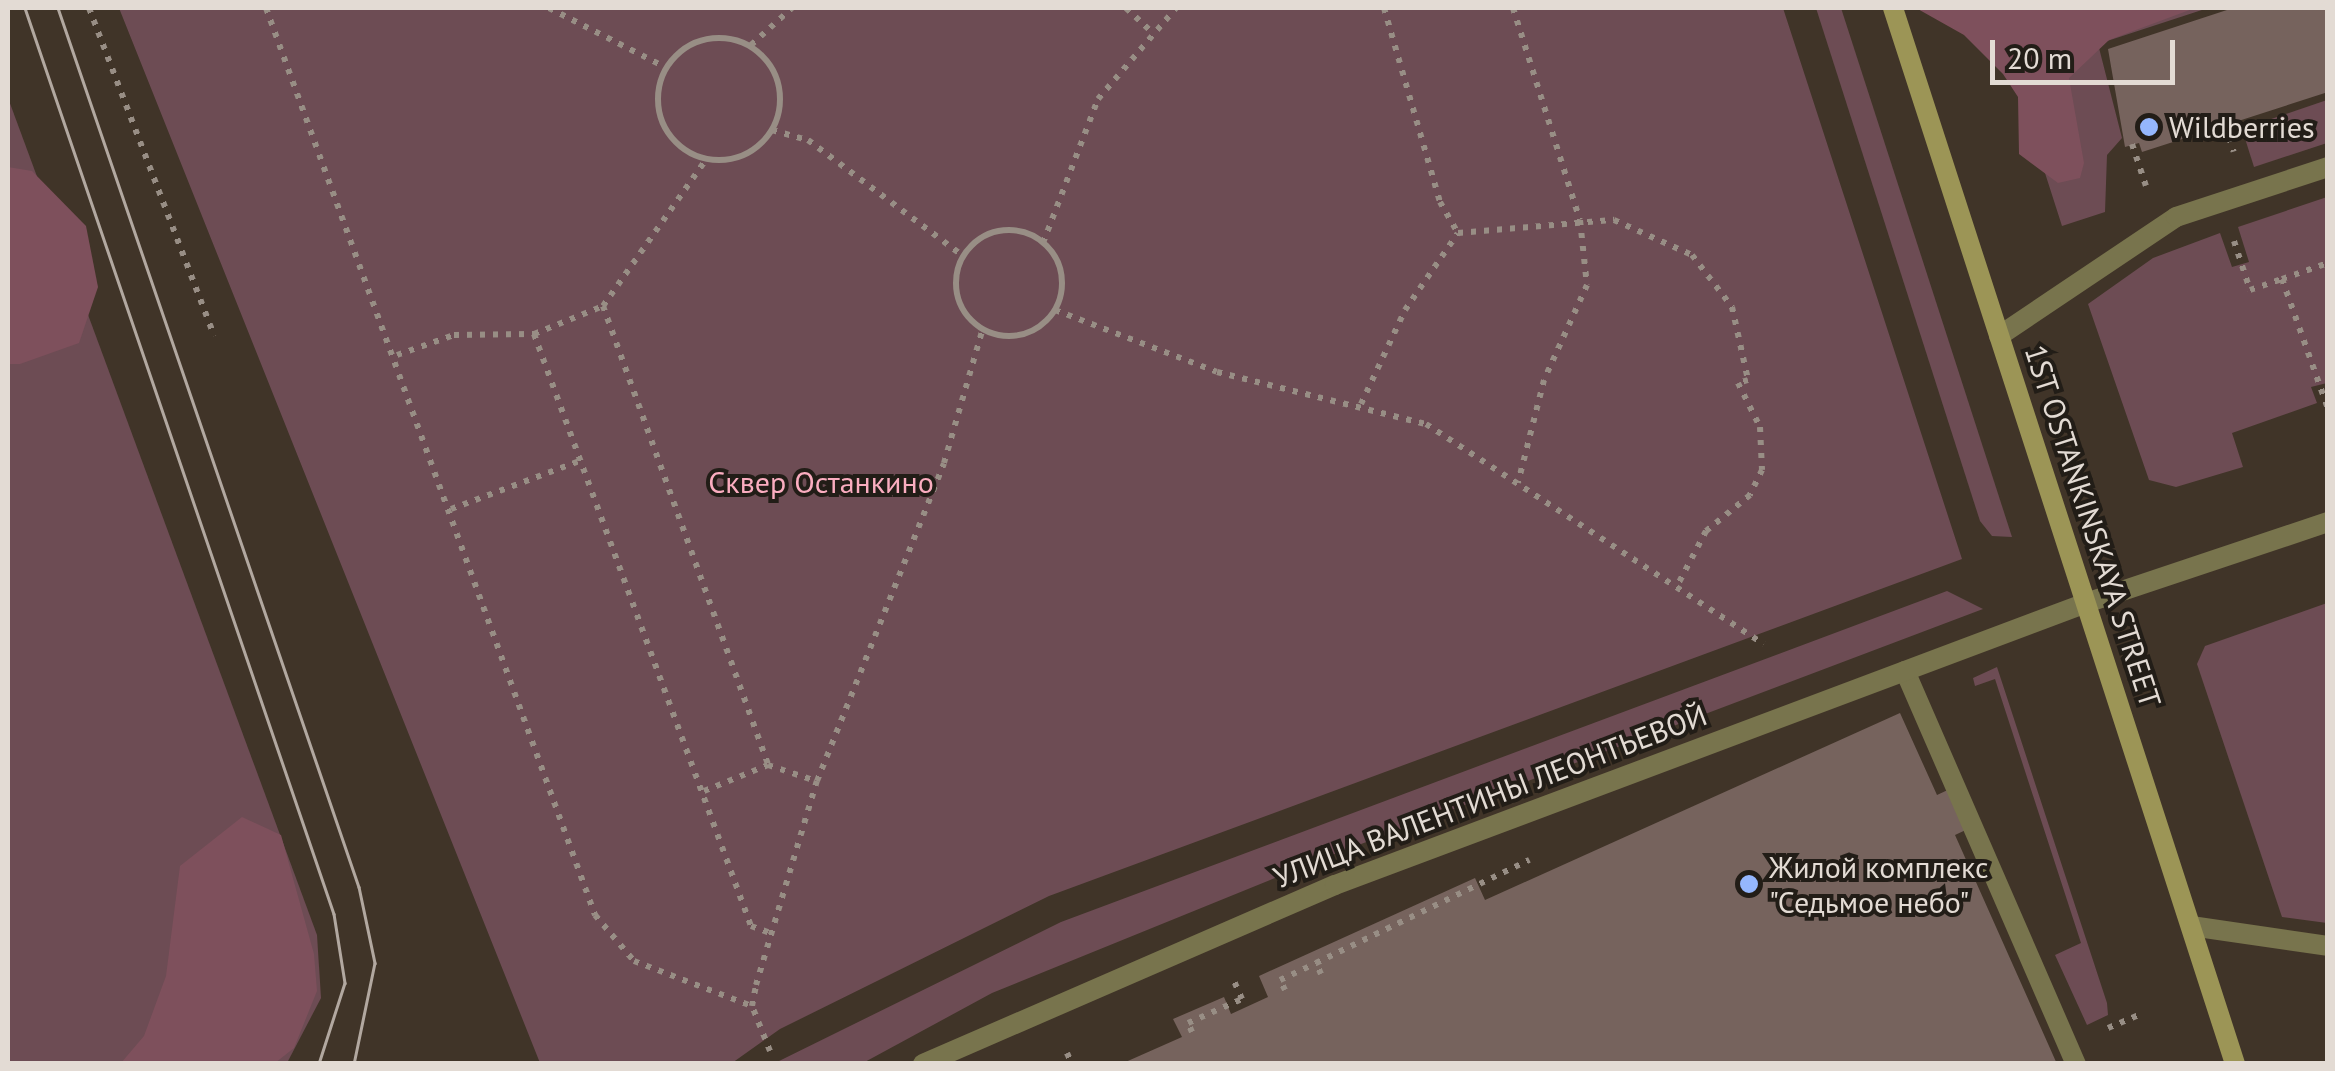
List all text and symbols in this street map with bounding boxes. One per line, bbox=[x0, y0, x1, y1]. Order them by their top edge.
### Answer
scale bar bbox=[1995, 20, 2180, 82]
text: 20 m bbox=[2007, 38, 2072, 77]
place label: Wildberries bbox=[2169, 109, 2315, 145]
marker: Wildberries bbox=[2138, 116, 2160, 138]
street label: 1ST OSTANKINSKAYA STREET bbox=[2017, 339, 2169, 713]
park label: Сквер Останкино bbox=[708, 464, 934, 500]
street label: УЛИЦА ВАЛЕНТИНЫ ЛЕОНТЬЕВОЙ bbox=[1268, 696, 1712, 896]
place label: Жилой комплекс "Седьмое небо" bbox=[1769, 849, 1988, 920]
marker: Жилой комплекс "Седьмое небо" bbox=[1738, 873, 1760, 895]

